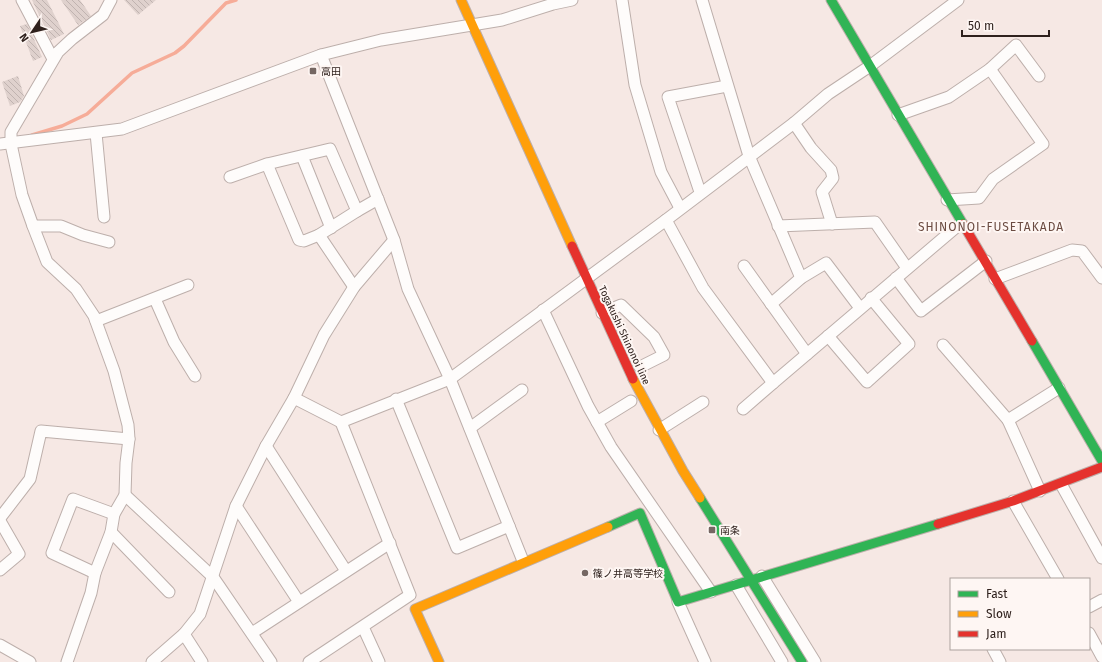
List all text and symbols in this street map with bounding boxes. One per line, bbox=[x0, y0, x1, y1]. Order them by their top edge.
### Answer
north arrow bbox=[12, 12, 52, 52]
scale bar bbox=[962, 12, 1049, 38]
text: 50 m bbox=[968, 19, 994, 33]
text: N bbox=[17, 31, 32, 44]
marker: 高田 bbox=[308, 66, 318, 76]
place label: 高田 bbox=[321, 66, 341, 78]
district label: SHINONOI-FUSETAKADA bbox=[918, 220, 1064, 234]
street label: Togakushi Shinonoi line bbox=[596, 284, 652, 387]
marker: 南条 bbox=[707, 525, 717, 535]
place label: 南条 bbox=[720, 525, 740, 537]
marker: 篠ノ井高等学校 bbox=[580, 568, 590, 578]
place label: 篠ノ井高等学校 bbox=[593, 568, 663, 580]
legend bbox=[950, 578, 1090, 650]
text: Fast bbox=[986, 587, 1008, 601]
text: Slow bbox=[986, 607, 1012, 621]
text: Jam bbox=[986, 627, 1006, 641]

